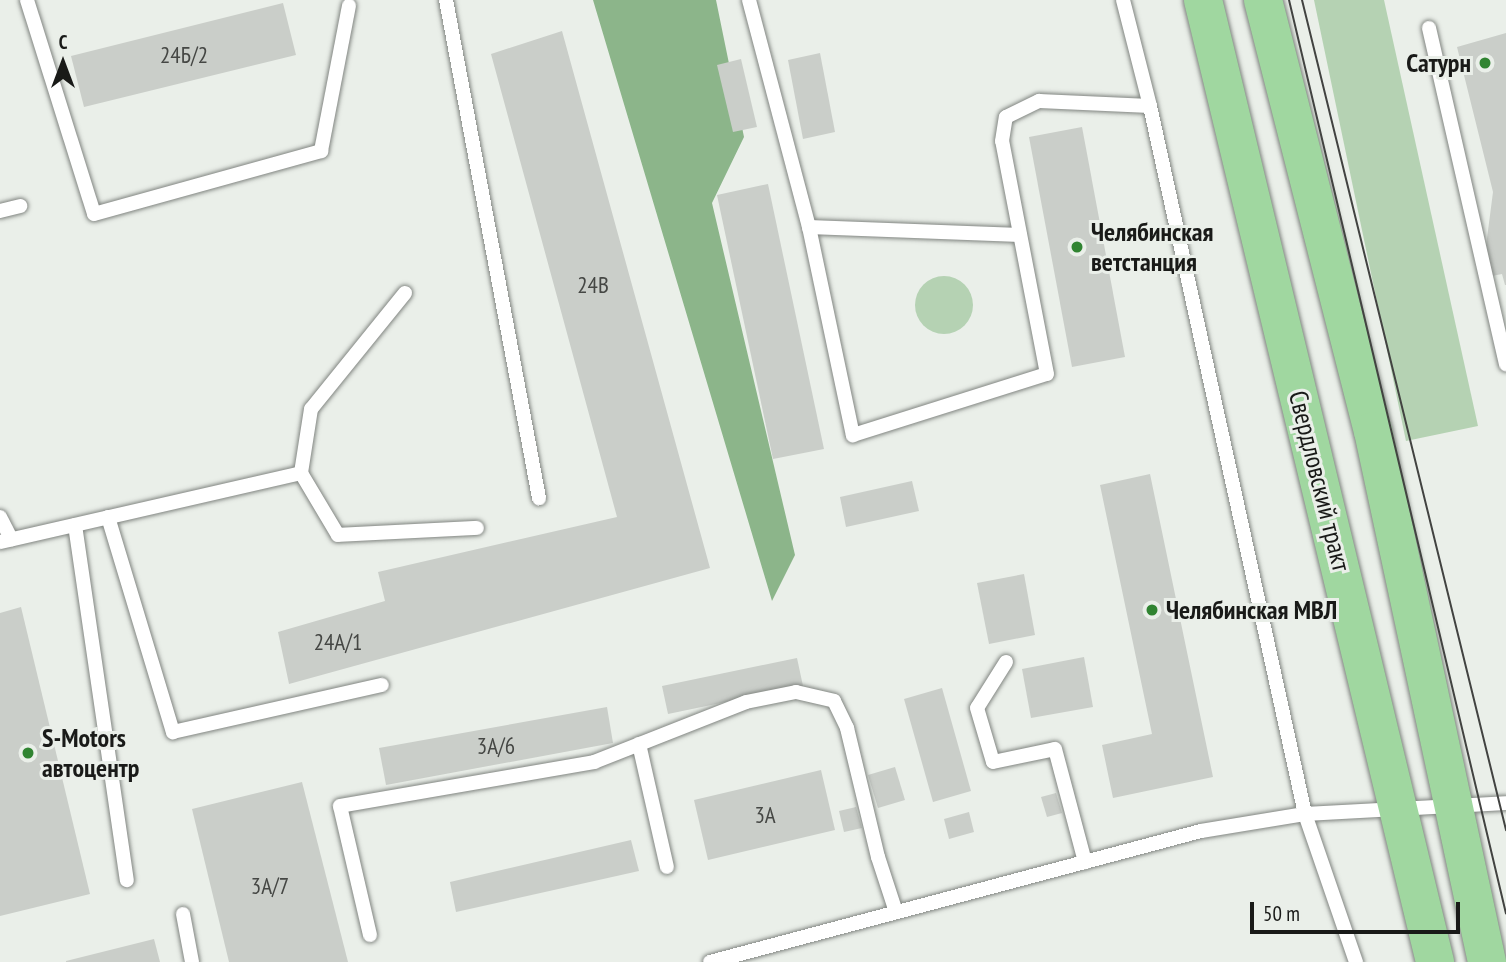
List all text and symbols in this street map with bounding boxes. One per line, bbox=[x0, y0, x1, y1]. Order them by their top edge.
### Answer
north arrow bbox=[28, 28, 98, 98]
text: С bbox=[59, 30, 67, 54]
house number: 24Б/2 bbox=[160, 41, 208, 69]
place label: Сатурн bbox=[1406, 47, 1471, 79]
marker: Сатурн bbox=[1477, 55, 1493, 71]
place label: Челябинская ветстанция bbox=[1091, 216, 1213, 278]
marker: Челябинская ветстанция bbox=[1069, 239, 1085, 255]
house number: 24В bbox=[577, 271, 609, 299]
street label: Свердловский тракт bbox=[1283, 388, 1357, 574]
place label: Челябинская МВЛ bbox=[1166, 594, 1337, 626]
marker: Челябинская МВЛ bbox=[1144, 602, 1160, 618]
house number: 24А/1 bbox=[314, 628, 362, 656]
place label: S-Motors автоцентр bbox=[42, 722, 139, 784]
house number: 3А/6 bbox=[477, 732, 515, 760]
marker: S-Motors автоцентр bbox=[20, 745, 36, 761]
house number: 3А bbox=[754, 801, 776, 829]
house number: 3А/7 bbox=[251, 872, 289, 900]
scale bar bbox=[1254, 888, 1464, 932]
text: 50 m bbox=[1263, 900, 1300, 927]

